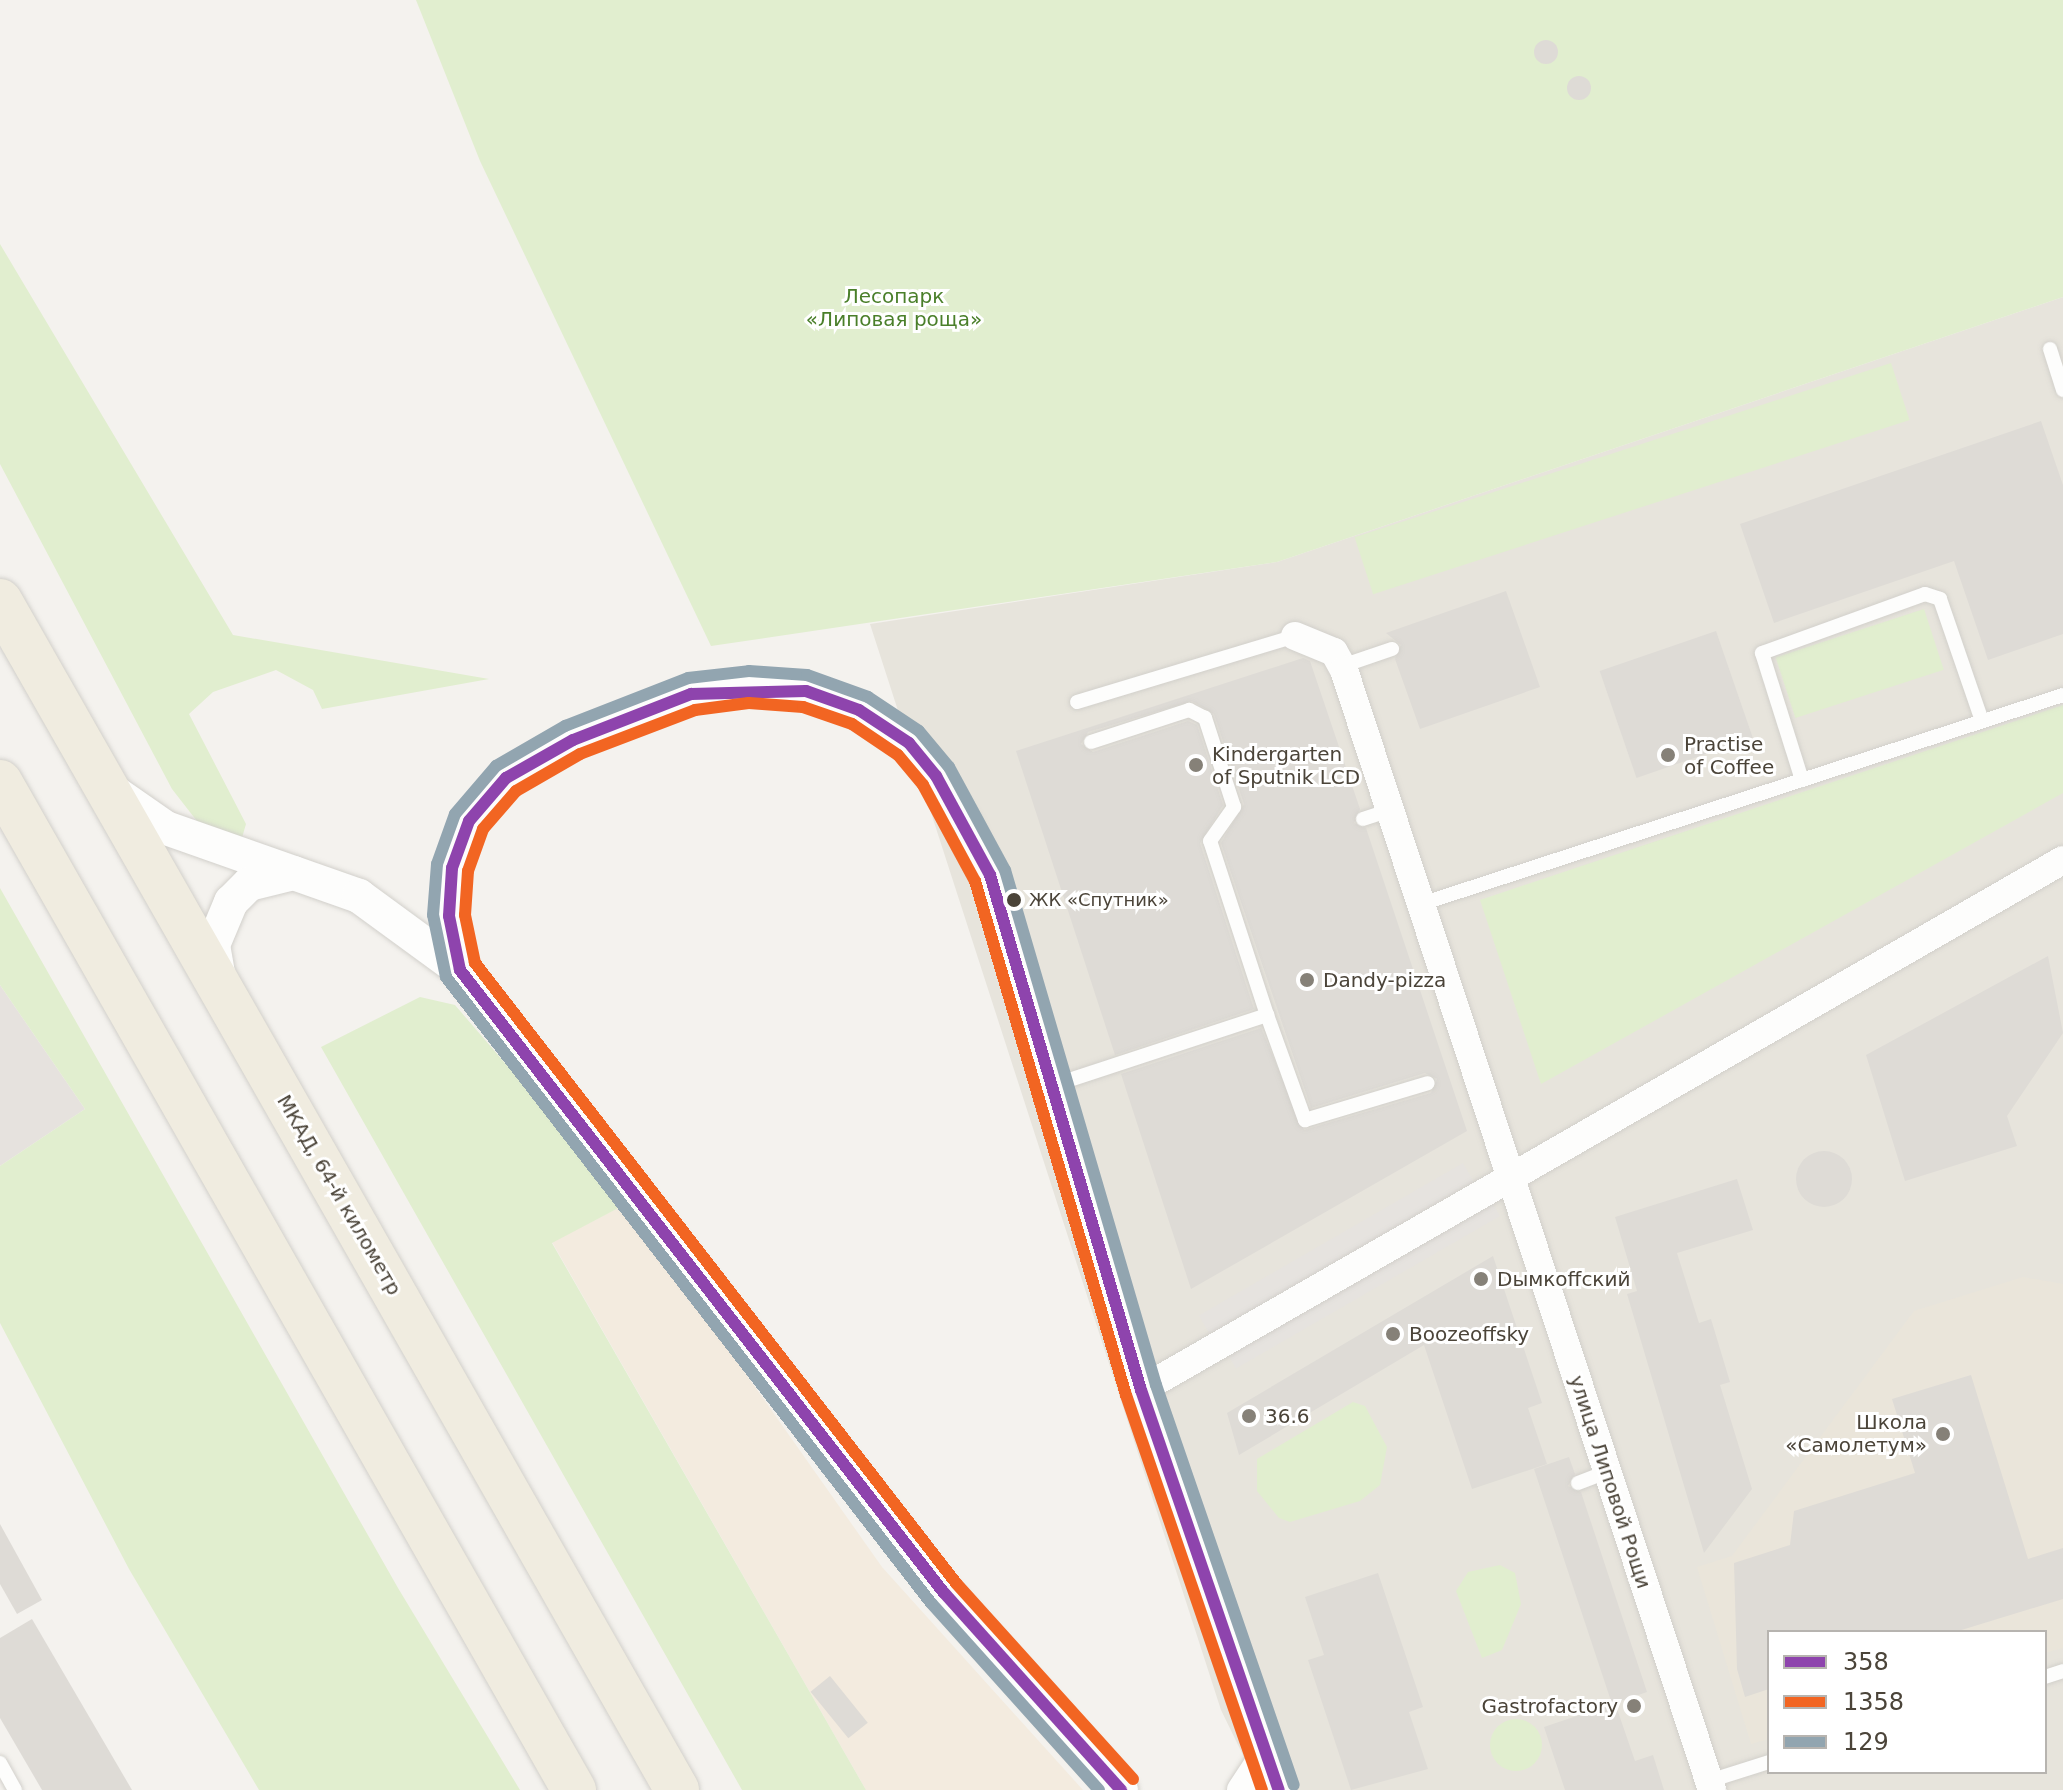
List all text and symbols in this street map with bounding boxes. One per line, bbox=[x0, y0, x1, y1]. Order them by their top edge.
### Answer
park label: Лесопарк «Липовая роща» bbox=[806, 285, 982, 332]
place label: Practise of Coffee bbox=[1684, 732, 1774, 779]
place label: Kindergarten of Sputnik LCD bbox=[1212, 742, 1360, 789]
marker: Practise of Coffee bbox=[1659, 746, 1677, 764]
marker: Kindergarten of Sputnik LCD bbox=[1187, 756, 1205, 774]
place label: ЖК «Спутник» bbox=[1029, 889, 1169, 911]
marker: ЖК «Спутник» bbox=[1006, 892, 1022, 908]
place label: Dandy-pizza bbox=[1323, 968, 1446, 992]
marker: Dandy-pizza bbox=[1298, 971, 1316, 989]
street label: МКАД, 64-й километр bbox=[272, 1091, 406, 1299]
place label: Dымкoffский bbox=[1497, 1267, 1630, 1291]
marker: Dымкoffский bbox=[1472, 1270, 1490, 1288]
place label: Boozeoffsky bbox=[1409, 1322, 1529, 1346]
marker: Boozeoffsky bbox=[1384, 1325, 1402, 1343]
street label: улица Липовой Рощи bbox=[1564, 1372, 1656, 1592]
place label: 36.6 bbox=[1265, 1404, 1310, 1428]
marker: 36.6 bbox=[1240, 1407, 1258, 1425]
place label: Школа «Самолетум» bbox=[1785, 1410, 1927, 1457]
marker: Школа «Самолетум» bbox=[1934, 1425, 1952, 1443]
legend bbox=[1767, 1630, 2047, 1774]
text: 358 bbox=[1843, 1648, 1889, 1676]
text: 1358 bbox=[1843, 1688, 1904, 1716]
place label: Gastrofactory bbox=[1482, 1694, 1618, 1718]
marker: Gastrofactory bbox=[1625, 1697, 1643, 1715]
text: 129 bbox=[1843, 1728, 1889, 1756]

